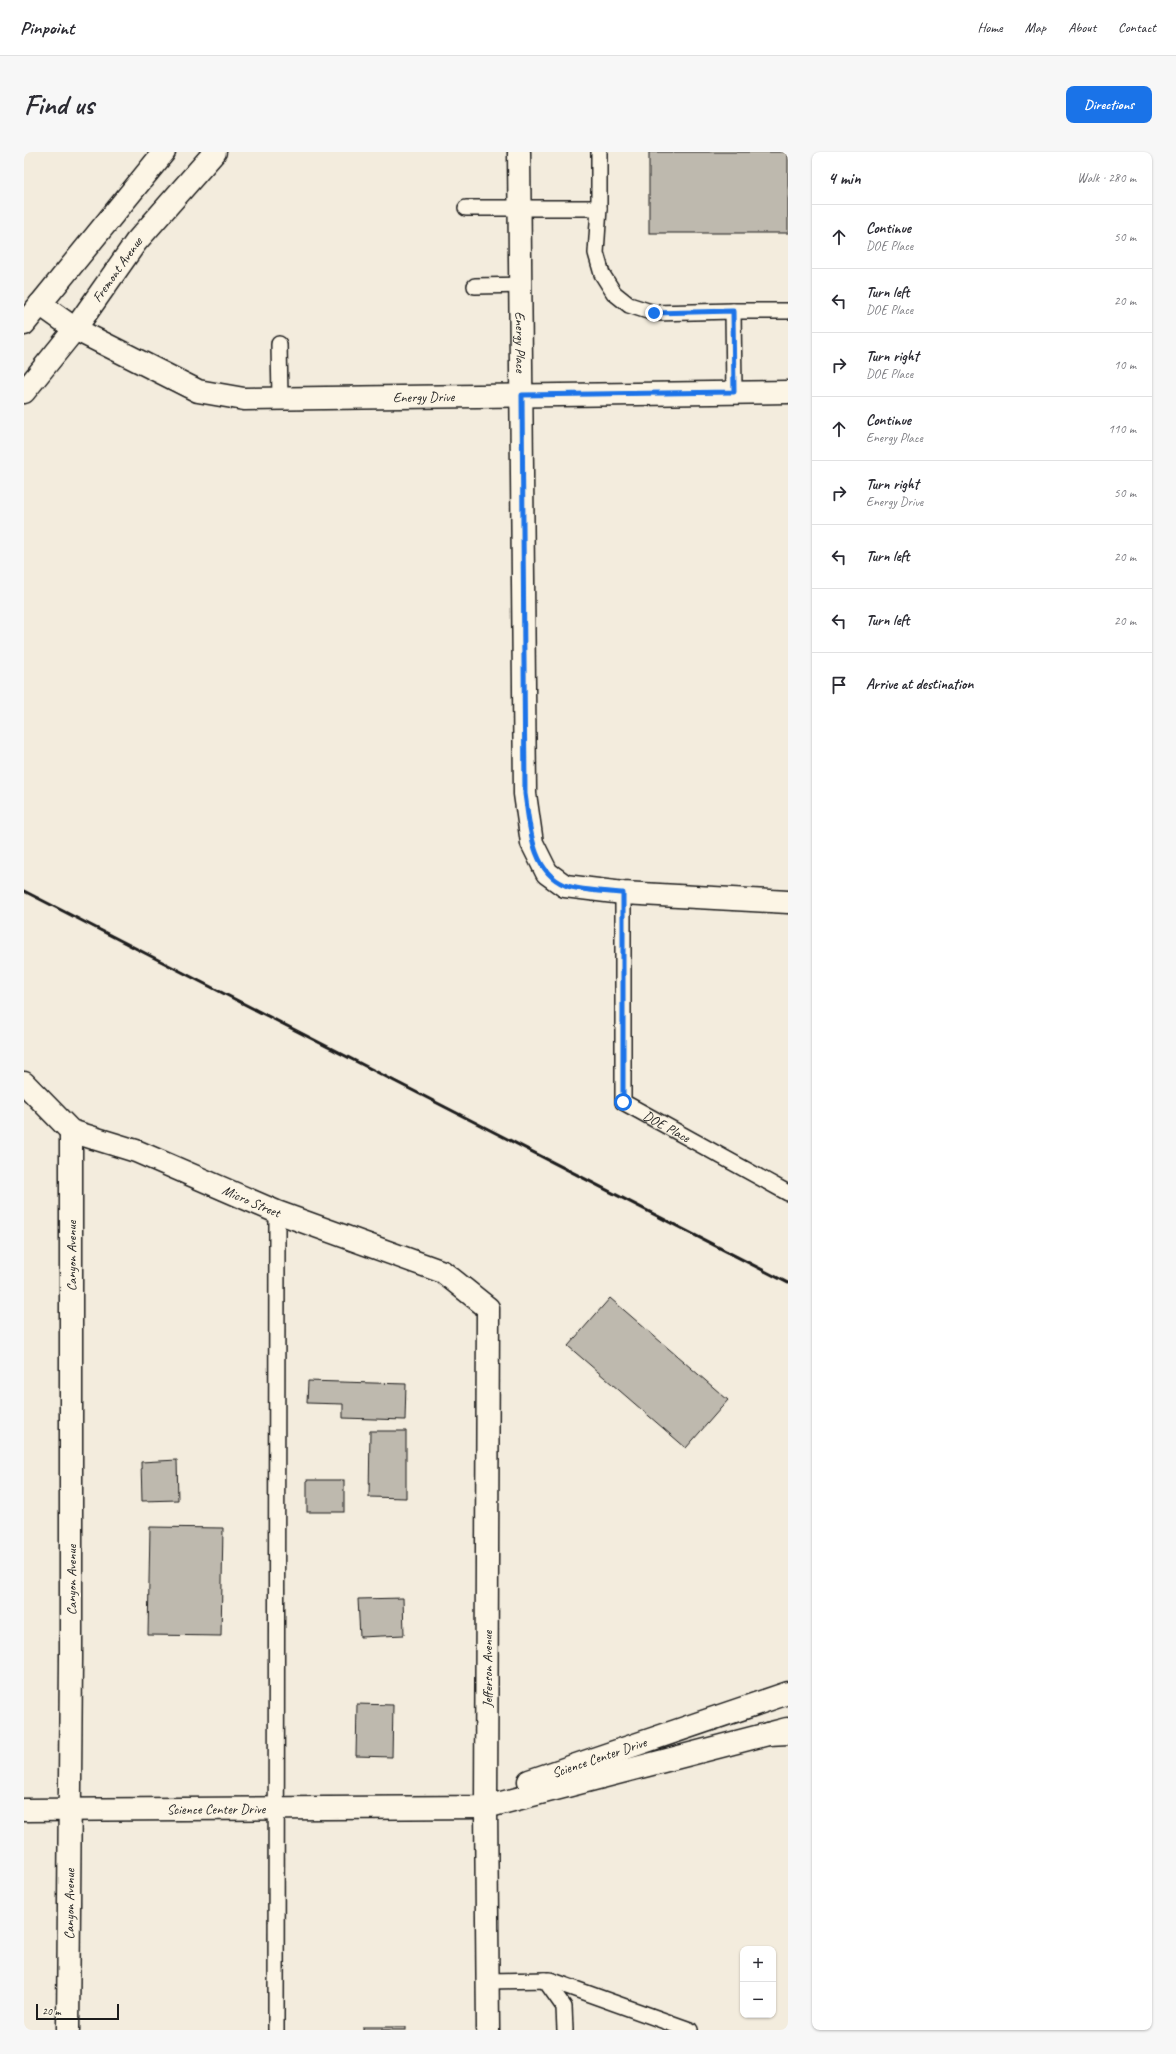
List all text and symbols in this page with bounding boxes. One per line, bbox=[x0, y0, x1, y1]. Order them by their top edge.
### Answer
text: Pinpoint bbox=[20, 16, 74, 40]
text: Home bbox=[977, 19, 1003, 36]
text: Map bbox=[1025, 19, 1046, 36]
text: About bbox=[1068, 19, 1096, 36]
text: Contact bbox=[1118, 19, 1156, 36]
button: Directions bbox=[1066, 86, 1152, 123]
text: Find us bbox=[24, 87, 94, 122]
text: 4 min bbox=[828, 168, 861, 189]
text: Walk · 280 m bbox=[1077, 170, 1136, 186]
text: Continue bbox=[866, 219, 911, 238]
icon: ahead bbox=[828, 226, 850, 248]
text: 50 m bbox=[1114, 229, 1136, 245]
street label: Fremont Avenue bbox=[89, 232, 147, 306]
text: DOE Place bbox=[866, 238, 913, 254]
text: Turn left bbox=[866, 283, 909, 302]
icon: left bbox=[828, 290, 850, 312]
text: 20 m bbox=[1114, 293, 1136, 309]
text: DOE Place bbox=[866, 302, 913, 318]
route end bbox=[645, 304, 663, 322]
street label: Energy Place bbox=[511, 311, 529, 374]
text: Turn right bbox=[866, 347, 919, 366]
icon: right bbox=[828, 354, 850, 376]
text: 10 m bbox=[1114, 357, 1136, 373]
text: DOE Place bbox=[866, 366, 913, 382]
street label: Energy Drive bbox=[393, 388, 456, 406]
text: Continue bbox=[866, 411, 911, 430]
icon: ahead bbox=[828, 418, 850, 440]
text: 110 m bbox=[1108, 421, 1136, 437]
text: Energy Place bbox=[866, 430, 923, 446]
text: Turn right bbox=[866, 475, 919, 494]
icon: right bbox=[828, 482, 850, 504]
text: 50 m bbox=[1114, 485, 1136, 501]
text: Energy Drive bbox=[866, 494, 923, 510]
icon: left bbox=[828, 546, 850, 568]
text: Turn left bbox=[866, 547, 909, 566]
text: 20 m bbox=[1114, 549, 1136, 565]
icon: left bbox=[828, 610, 850, 632]
text: Turn left bbox=[866, 611, 909, 630]
text: 20 m bbox=[1114, 613, 1136, 629]
icon: arrive bbox=[828, 674, 850, 696]
text: Arrive at destination bbox=[866, 675, 973, 694]
route start bbox=[614, 1093, 632, 1111]
street label: DOE Place bbox=[640, 1107, 694, 1147]
street label: Micro Street bbox=[220, 1181, 284, 1222]
street label: Canyon Avenue bbox=[63, 1219, 80, 1291]
street label: Canyon Avenue bbox=[63, 1543, 80, 1615]
street label: Jefferson Avenue bbox=[479, 1629, 496, 1708]
street label: Science Center Drive bbox=[550, 1733, 650, 1782]
street label: Science Center Drive bbox=[167, 1800, 267, 1818]
street label: Canyon Avenue bbox=[61, 1867, 78, 1939]
map controls bbox=[740, 1946, 776, 2018]
button: + bbox=[740, 1946, 776, 1982]
button: − bbox=[740, 1982, 776, 2018]
scale bar bbox=[36, 2002, 119, 2021]
text: 20 m bbox=[42, 2004, 61, 2018]

